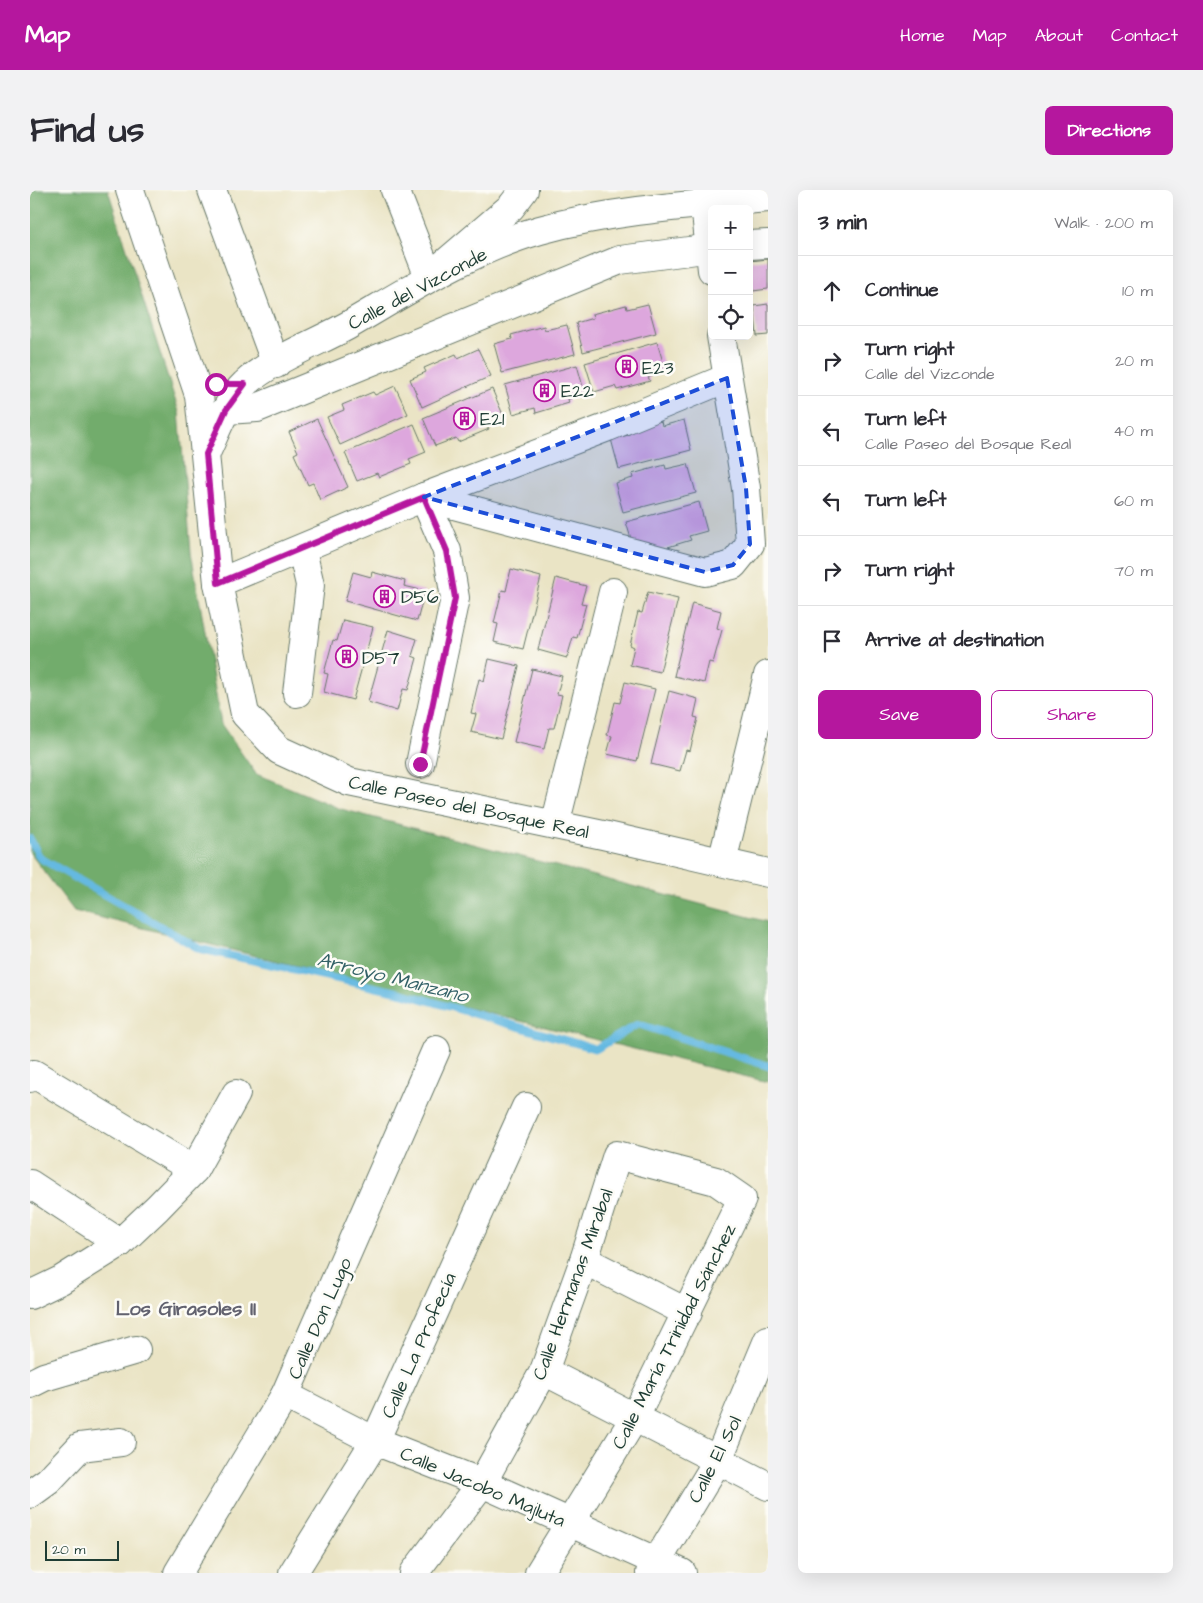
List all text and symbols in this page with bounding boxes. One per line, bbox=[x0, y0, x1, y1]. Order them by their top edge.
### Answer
text: Map bbox=[25, 18, 70, 52]
text: Home bbox=[900, 23, 945, 48]
text: Map bbox=[973, 23, 1007, 48]
text: About bbox=[1035, 23, 1083, 48]
text: Contact bbox=[1111, 23, 1178, 48]
text: Find us bbox=[30, 106, 144, 155]
button: Directions bbox=[1045, 106, 1173, 155]
map controls bbox=[708, 205, 753, 340]
button: + bbox=[708, 205, 753, 250]
text: 3 min bbox=[818, 208, 867, 237]
text: Walk · 200 m bbox=[1054, 212, 1153, 234]
street label: Calle del Vizconde bbox=[343, 241, 492, 337]
button: − bbox=[708, 250, 753, 295]
icon: ahead bbox=[818, 277, 846, 305]
text: Continue bbox=[865, 277, 939, 304]
text: 10 m bbox=[1122, 280, 1153, 302]
button: locate bbox=[708, 295, 753, 340]
text: Turn right bbox=[865, 336, 954, 363]
icon: right bbox=[818, 347, 846, 375]
text: 20 m bbox=[1115, 350, 1153, 372]
building icon: E23 bbox=[614, 355, 638, 379]
place label: E23 bbox=[642, 355, 674, 382]
text: Calle del Vizconde bbox=[865, 363, 995, 385]
route start bbox=[205, 373, 228, 396]
building icon: E22 bbox=[533, 378, 557, 402]
place label: E22 bbox=[561, 378, 594, 405]
building icon: E21 bbox=[452, 406, 476, 430]
place label: E21 bbox=[480, 406, 505, 433]
text: Turn left bbox=[865, 406, 946, 433]
icon: left bbox=[818, 417, 846, 445]
text: 40 m bbox=[1113, 420, 1153, 442]
text: Calle Paseo del Bosque Real bbox=[865, 433, 1071, 455]
icon: left bbox=[818, 487, 846, 515]
text: Turn left bbox=[865, 487, 946, 514]
text: 60 m bbox=[1114, 490, 1153, 512]
icon: right bbox=[818, 557, 846, 585]
text: Turn right bbox=[865, 557, 954, 584]
text: 70 m bbox=[1114, 560, 1153, 582]
building icon: D56 bbox=[373, 584, 397, 608]
place label: D56 bbox=[401, 584, 439, 611]
icon: arrive bbox=[818, 627, 846, 655]
text: Arrive at destination bbox=[865, 627, 1044, 654]
building icon: D57 bbox=[334, 645, 358, 669]
place label: D57 bbox=[362, 645, 400, 672]
button: Save bbox=[818, 690, 981, 739]
button: Share bbox=[991, 690, 1153, 739]
route end bbox=[409, 753, 432, 776]
street label: Calle Paseo del Bosque Real bbox=[346, 769, 591, 846]
water label: Arroyo Manzano bbox=[314, 946, 473, 1012]
street label: Calle Hermanas Mirabal bbox=[526, 1185, 621, 1384]
street label: Calle María Trinidad Sánchez bbox=[606, 1219, 743, 1454]
street label: Calle Don Lugo bbox=[282, 1253, 360, 1384]
street label: Calle La Profecía bbox=[375, 1268, 464, 1423]
district label: Los Girasoles II bbox=[116, 1295, 256, 1323]
street label: Calle El Sol bbox=[682, 1411, 749, 1508]
street label: Calle Jacobo Majluta bbox=[396, 1440, 570, 1535]
scale bar bbox=[45, 1538, 119, 1561]
text: 20 m bbox=[52, 1540, 85, 1560]

